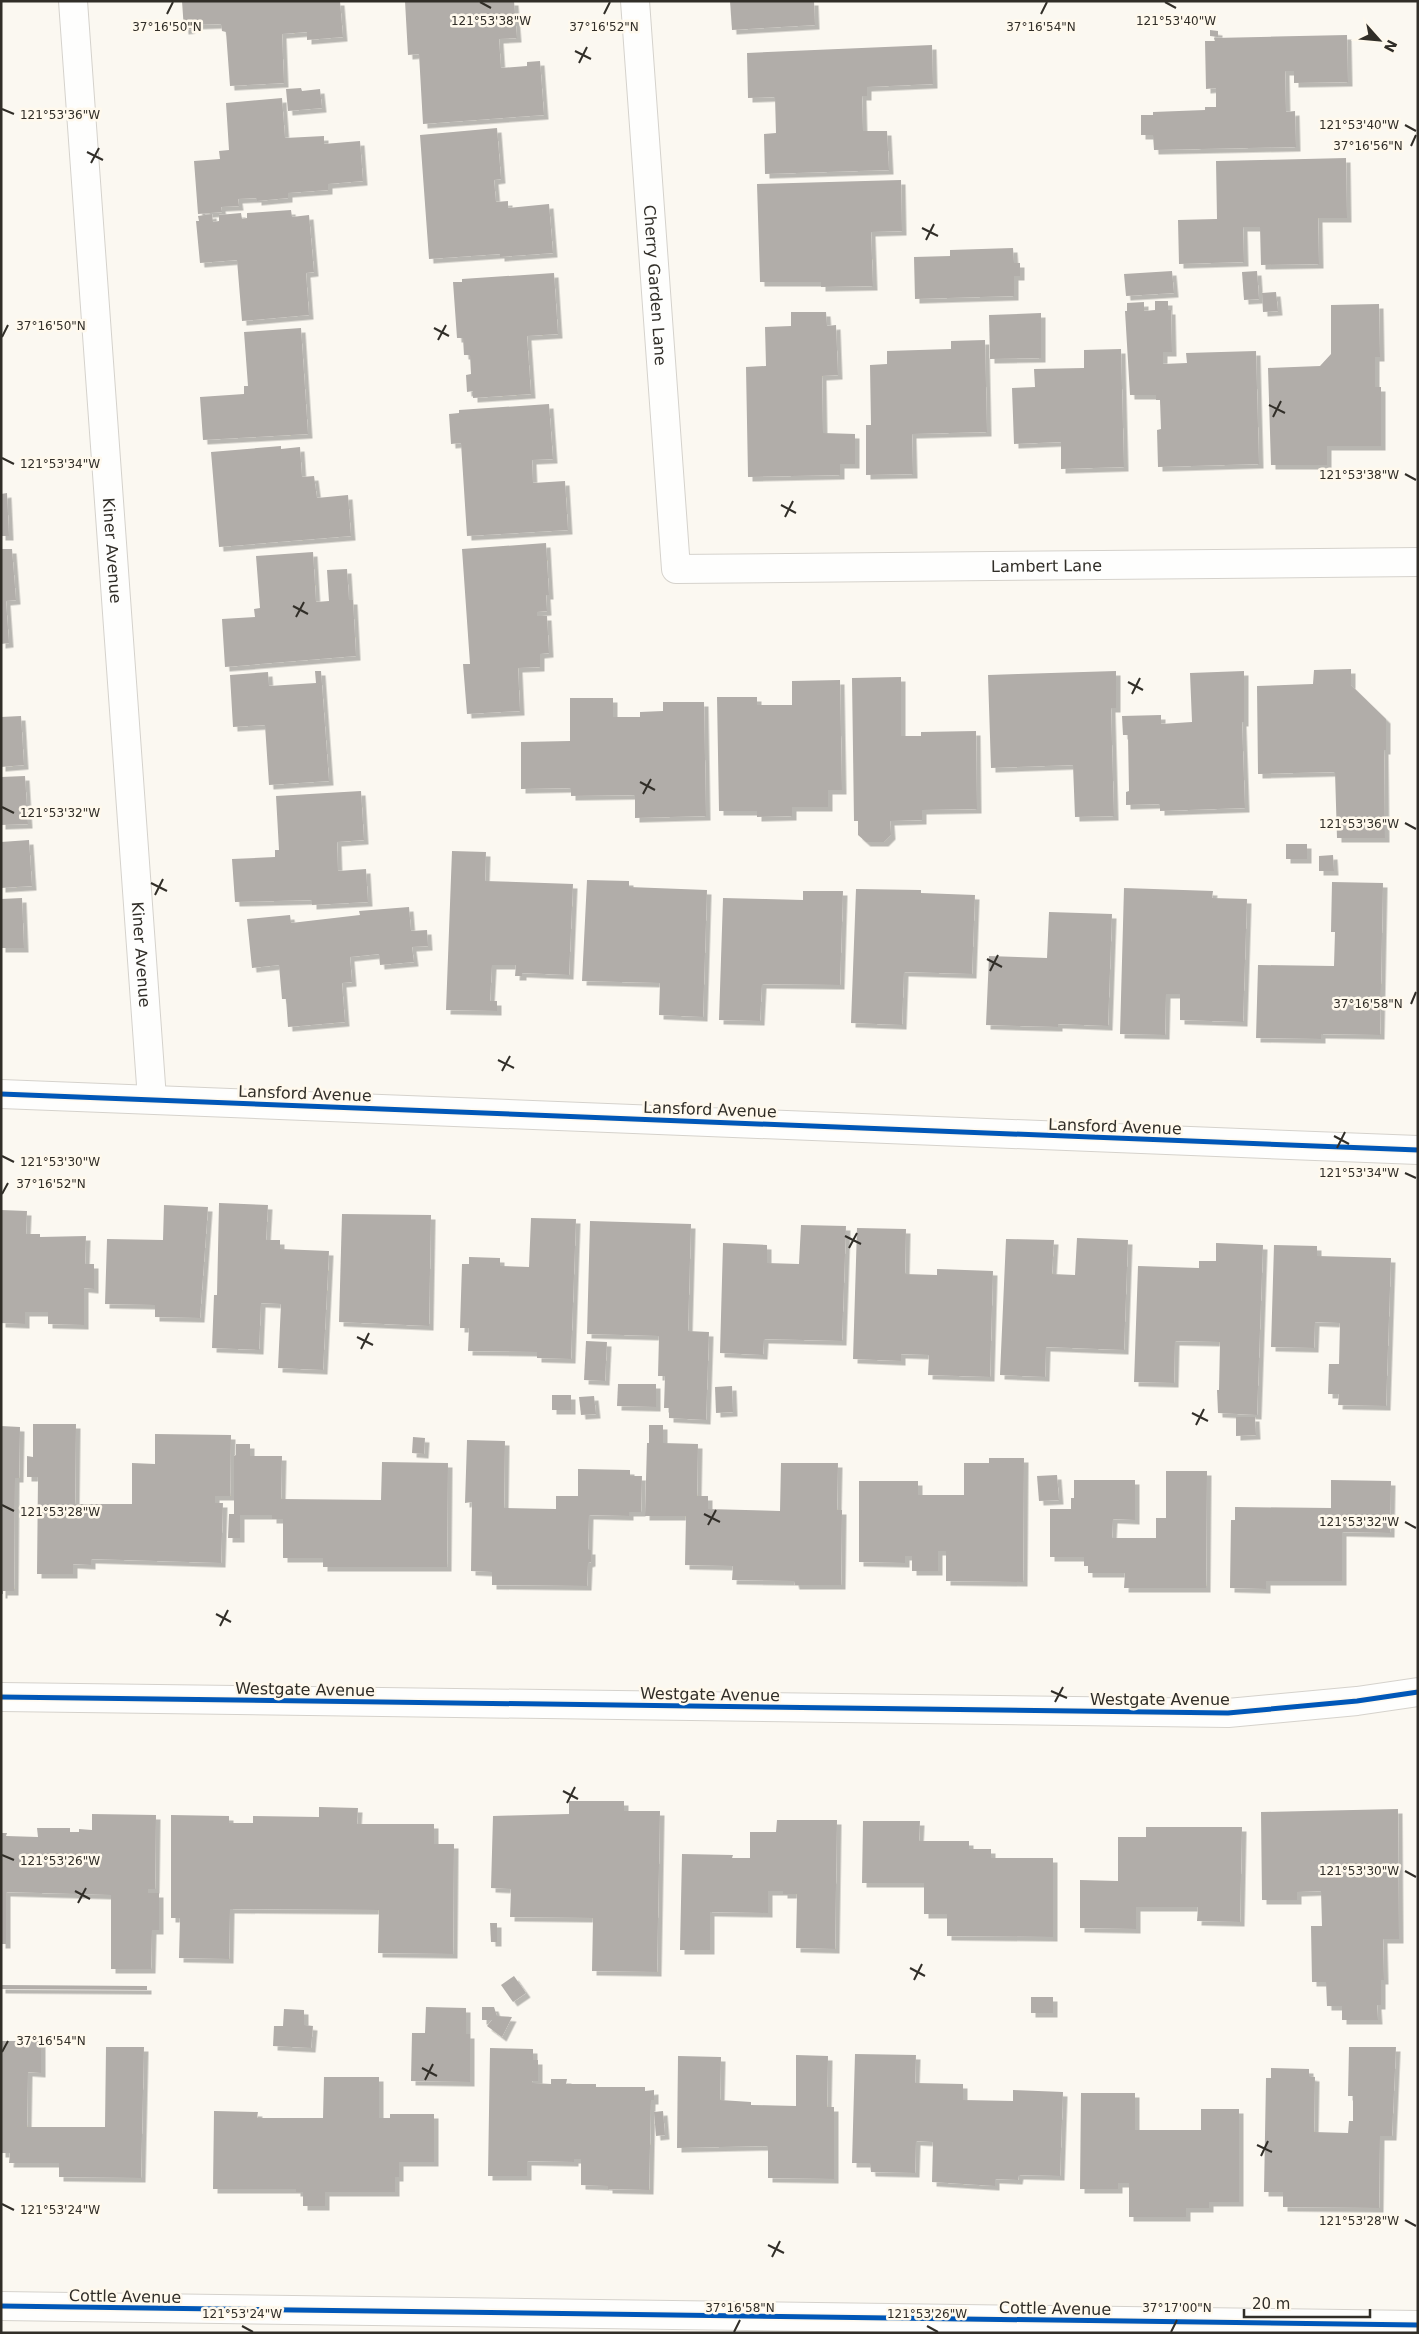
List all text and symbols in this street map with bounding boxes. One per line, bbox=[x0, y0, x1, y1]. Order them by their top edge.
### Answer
text: 121°53'38"W bbox=[451, 14, 531, 28]
text: 121°53'40"W bbox=[1136, 14, 1216, 28]
north arrow bbox=[1354, 15, 1404, 65]
text: 37°16'50"N bbox=[132, 20, 202, 34]
text: 37°16'52"N bbox=[569, 20, 639, 34]
text: 37°16'54"N bbox=[1006, 20, 1076, 34]
text: N bbox=[1381, 37, 1400, 55]
text: 121°53'36"W bbox=[20, 108, 100, 122]
text: 121°53'40"W bbox=[1319, 118, 1399, 132]
text: 37°16'56"N bbox=[1333, 139, 1403, 153]
street label: Cherry Garden Lane bbox=[640, 204, 670, 366]
text: 37°16'50"N bbox=[16, 319, 86, 333]
text: 121°53'34"W bbox=[20, 457, 100, 471]
text: 121°53'38"W bbox=[1319, 468, 1399, 482]
street label: Kiner Avenue bbox=[99, 497, 125, 604]
street label: Lambert Lane bbox=[991, 556, 1102, 576]
text: 121°53'32"W bbox=[20, 806, 100, 820]
text: 121°53'36"W bbox=[1319, 817, 1399, 831]
street label: Kiner Avenue bbox=[128, 901, 154, 1008]
text: 37°16'58"N bbox=[1333, 997, 1403, 1011]
street label: Lansford Avenue bbox=[238, 1082, 372, 1105]
street label: Lansford Avenue bbox=[643, 1098, 777, 1121]
street label: Lansford Avenue bbox=[1048, 1115, 1182, 1138]
text: 121°53'30"W bbox=[20, 1155, 100, 1169]
text: 121°53'34"W bbox=[1319, 1166, 1399, 1180]
text: 37°16'52"N bbox=[16, 1177, 86, 1191]
text: 121°53'28"W bbox=[20, 1505, 100, 1519]
text: 121°53'32"W bbox=[1319, 1515, 1399, 1529]
street label: Westgate Avenue bbox=[235, 1679, 375, 1700]
street label: Westgate Avenue bbox=[640, 1684, 780, 1705]
street label: Westgate Avenue bbox=[1090, 1690, 1230, 1709]
text: 121°53'26"W bbox=[20, 1854, 100, 1868]
text: 121°53'30"W bbox=[1319, 1864, 1399, 1878]
text: 37°16'54"N bbox=[16, 2034, 86, 2048]
text: 121°53'24"W bbox=[20, 2203, 100, 2217]
text: 121°53'28"W bbox=[1319, 2214, 1399, 2228]
street label: Cottle Avenue bbox=[69, 2286, 181, 2307]
scale bar bbox=[1244, 2286, 1370, 2318]
text: 20 m bbox=[1252, 2295, 1290, 2313]
street label: Cottle Avenue bbox=[999, 2298, 1111, 2319]
text: 37°16'58"N bbox=[705, 2301, 775, 2315]
text: 37°17'00"N bbox=[1142, 2301, 1212, 2315]
text: 121°53'24"W bbox=[202, 2307, 282, 2321]
text: 121°53'26"W bbox=[887, 2307, 967, 2321]

